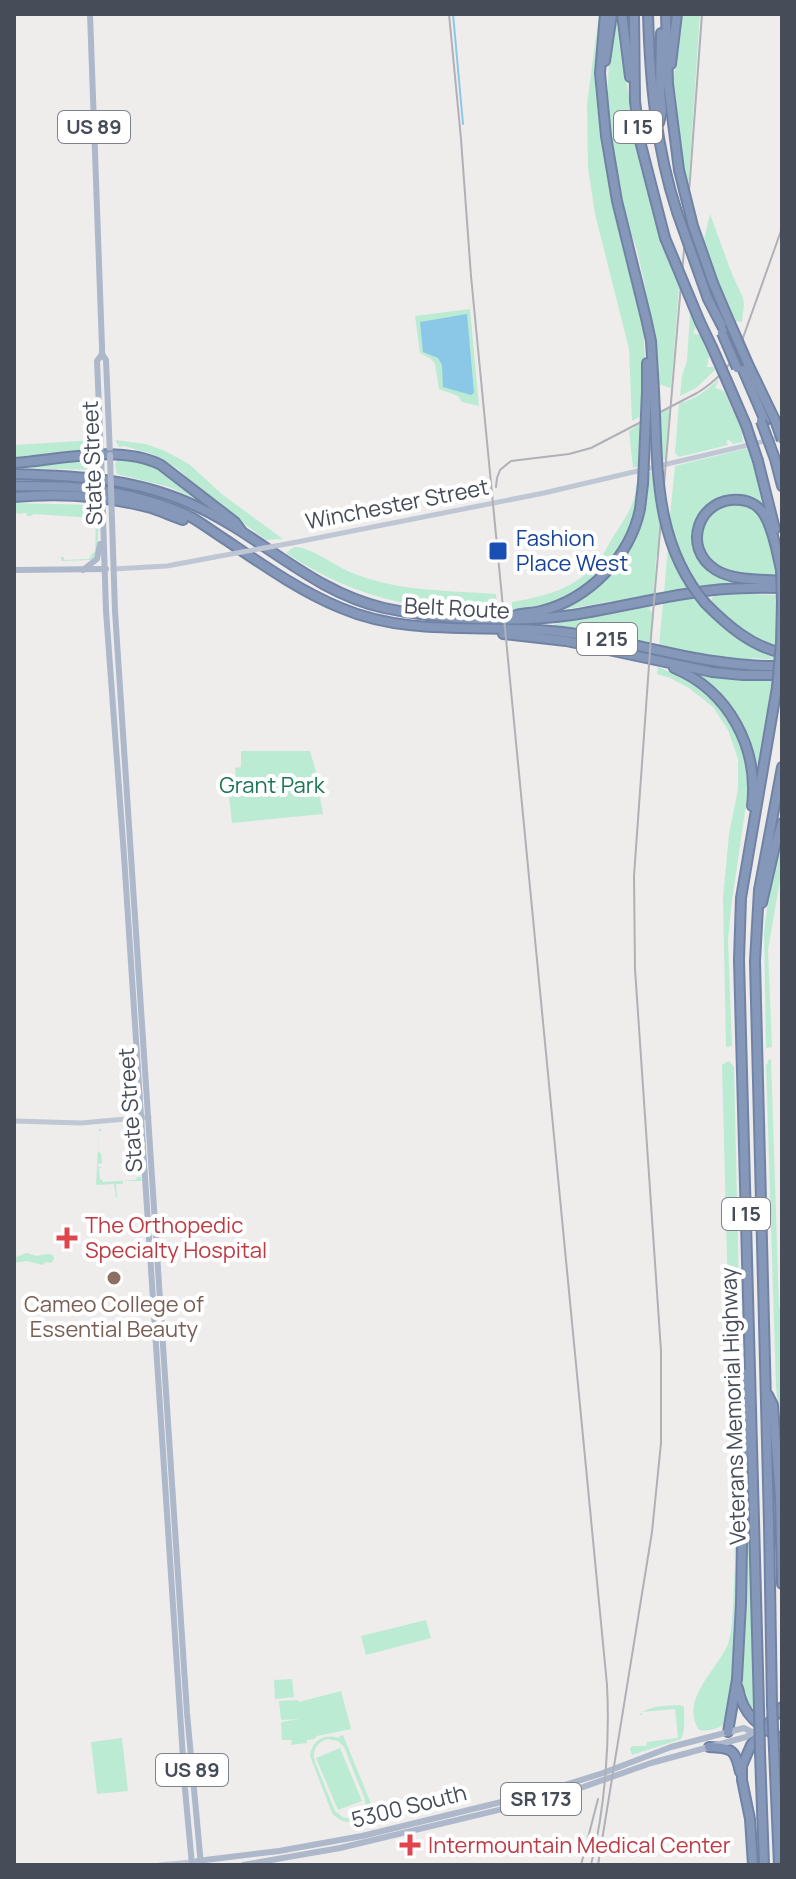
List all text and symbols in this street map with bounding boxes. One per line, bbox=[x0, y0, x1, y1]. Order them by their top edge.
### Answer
road number: US 89 bbox=[58, 111, 130, 143]
road number: I 15 bbox=[614, 111, 662, 143]
street label: State Street bbox=[75, 400, 109, 526]
street label: Winchester Street bbox=[303, 471, 491, 536]
place label: Fashion Place West bbox=[516, 523, 628, 578]
marker: Fashion Place West bbox=[487, 540, 509, 562]
street label: Belt Route bbox=[403, 590, 511, 626]
road number: I 215 bbox=[577, 623, 637, 655]
park label: Grant Park bbox=[219, 770, 326, 800]
street label: State Street bbox=[111, 1047, 149, 1173]
road number: I 15 bbox=[722, 1198, 770, 1230]
place label: The Orthopedic Specialty Hospital bbox=[85, 1210, 267, 1265]
marker: The Orthopedic Specialty Hospital bbox=[56, 1227, 78, 1249]
street label: Veterans Memorial Highway bbox=[713, 1266, 753, 1545]
marker: Cameo College of Essential Beauty bbox=[105, 1269, 123, 1287]
place label: Cameo College of Essential Beauty bbox=[24, 1289, 204, 1344]
road number: US 89 bbox=[156, 1754, 228, 1786]
street label: 5300 South bbox=[348, 1777, 470, 1835]
road number: SR 173 bbox=[501, 1783, 581, 1815]
place label: Intermountain Medical Center bbox=[428, 1830, 731, 1860]
marker: Intermountain Medical Center bbox=[399, 1834, 421, 1856]

